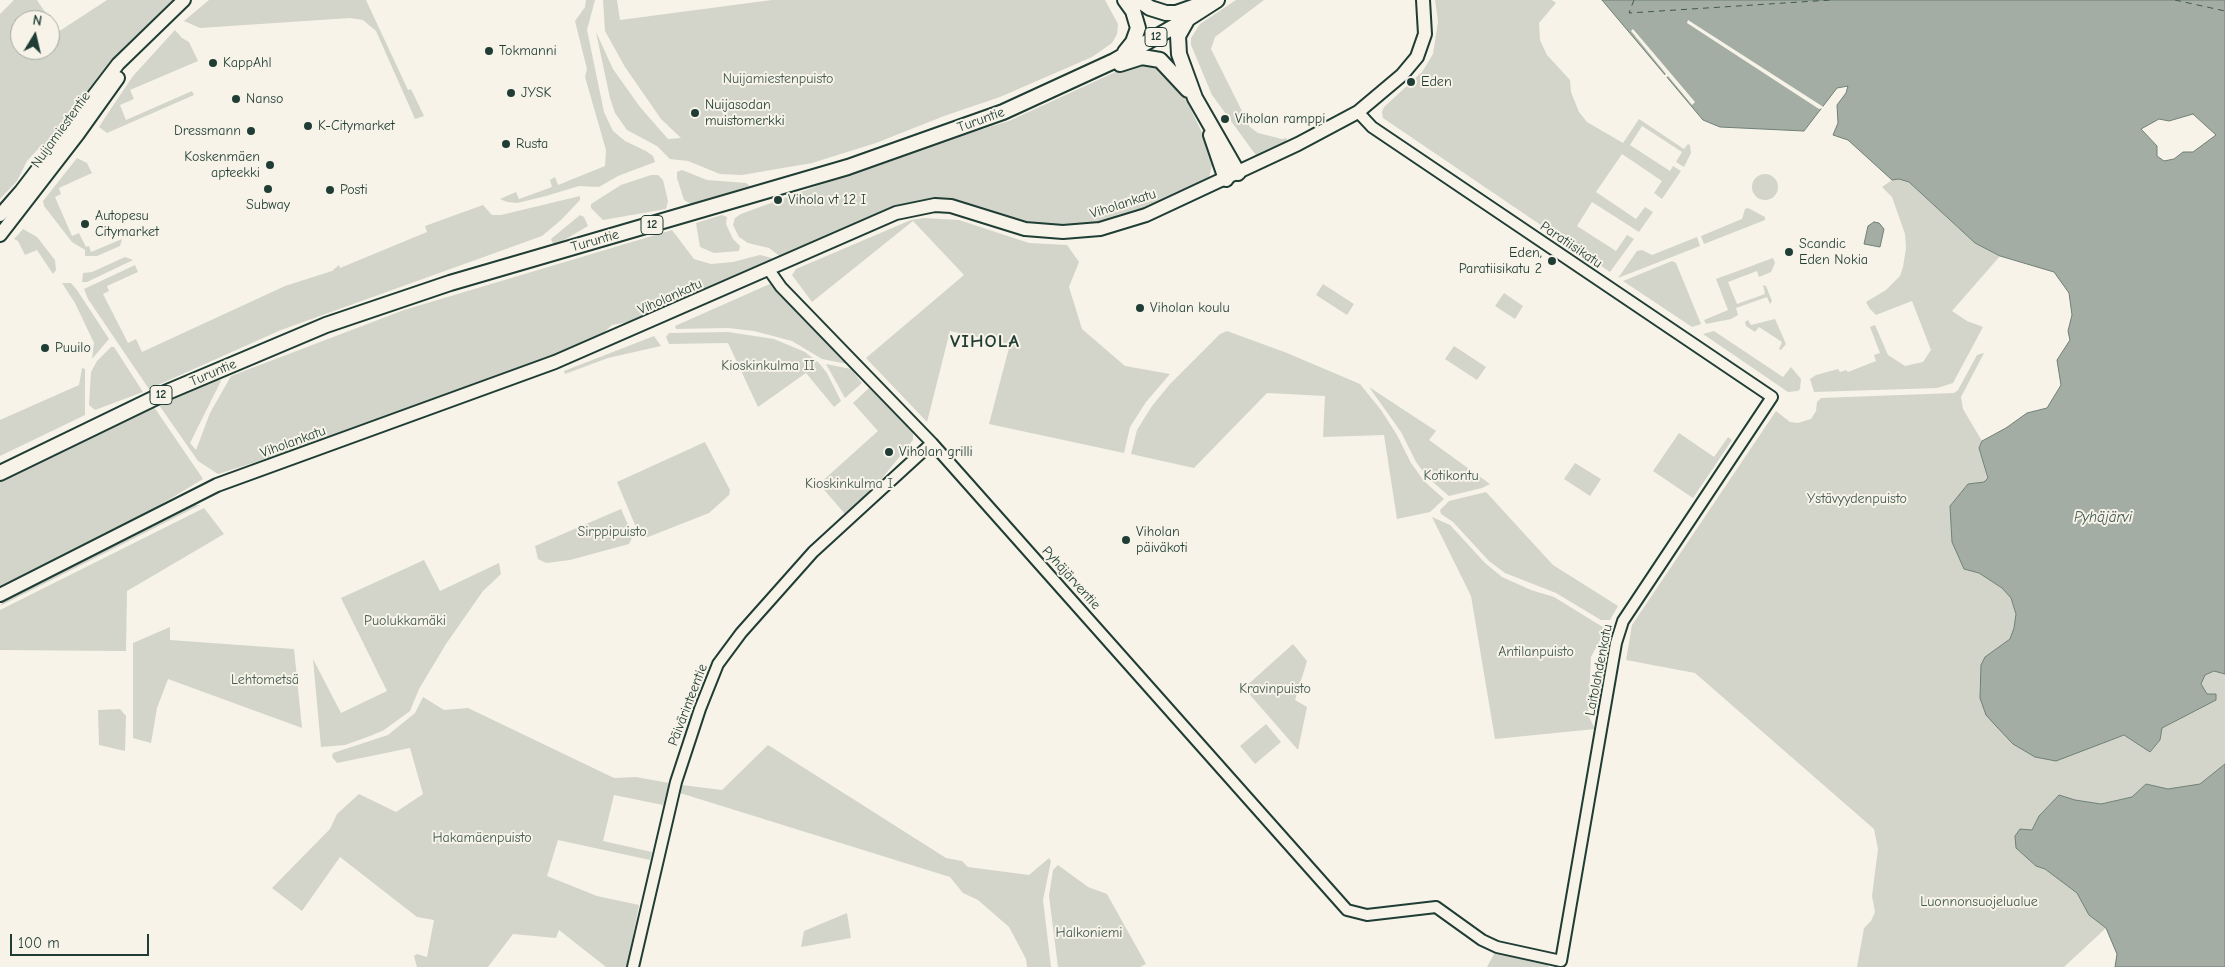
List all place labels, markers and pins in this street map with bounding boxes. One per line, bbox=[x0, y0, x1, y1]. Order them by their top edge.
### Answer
place label: Tokmanni bbox=[499, 43, 557, 59]
marker: Tokmanni bbox=[483, 45, 495, 57]
place label: KappAhl bbox=[223, 55, 272, 71]
marker: KappAhl bbox=[207, 57, 219, 69]
place label: Eden bbox=[1421, 74, 1452, 90]
marker: Eden bbox=[1405, 76, 1417, 88]
place label: JYSK bbox=[521, 85, 551, 101]
marker: JYSK bbox=[505, 87, 517, 99]
place label: Nanso bbox=[246, 91, 283, 107]
marker: Nanso bbox=[230, 93, 242, 105]
place label: Nuijasodan muistomerkki bbox=[705, 97, 785, 130]
marker: Nuijasodan muistomerkki bbox=[689, 107, 701, 119]
place label: Viholan ramppi bbox=[1235, 111, 1325, 127]
marker: Viholan ramppi bbox=[1219, 113, 1231, 125]
place label: K-Citymarket bbox=[318, 118, 395, 134]
marker: K-Citymarket bbox=[302, 120, 314, 132]
place label: Dressmann bbox=[174, 123, 241, 139]
marker: Dressmann bbox=[245, 125, 257, 137]
place label: Rusta bbox=[516, 136, 548, 152]
marker: Rusta bbox=[500, 138, 512, 150]
place label: Koskenmäen apteekki bbox=[184, 149, 260, 182]
marker: Koskenmäen apteekki bbox=[264, 159, 276, 171]
place label: Posti bbox=[340, 182, 368, 198]
marker: Subway bbox=[262, 183, 274, 195]
marker: Posti bbox=[324, 184, 336, 196]
place label: Vihola vt 12 I bbox=[788, 192, 866, 208]
marker: Vihola vt 12 I bbox=[772, 194, 784, 206]
place label: Subway bbox=[246, 197, 290, 213]
place label: Autopesu Citymarket bbox=[95, 208, 159, 240]
marker: Autopesu Citymarket bbox=[79, 218, 91, 230]
place label: Scandic Eden Nokia bbox=[1799, 236, 1868, 268]
place label: Eden, Paratiisikatu 2 bbox=[1459, 245, 1542, 278]
marker: Scandic Eden Nokia bbox=[1783, 246, 1795, 258]
marker: Eden, Paratiisikatu 2 bbox=[1546, 255, 1558, 267]
place label: Viholan koulu bbox=[1150, 300, 1230, 316]
marker: Viholan koulu bbox=[1134, 302, 1146, 314]
place label: Puuilo bbox=[55, 340, 91, 356]
marker: Puuilo bbox=[39, 342, 51, 354]
place label: Viholan grilli bbox=[899, 444, 973, 460]
marker: Viholan grilli bbox=[883, 446, 895, 458]
place label: Viholan päiväkoti bbox=[1136, 524, 1188, 556]
marker: Viholan päiväkoti bbox=[1120, 534, 1132, 546]

